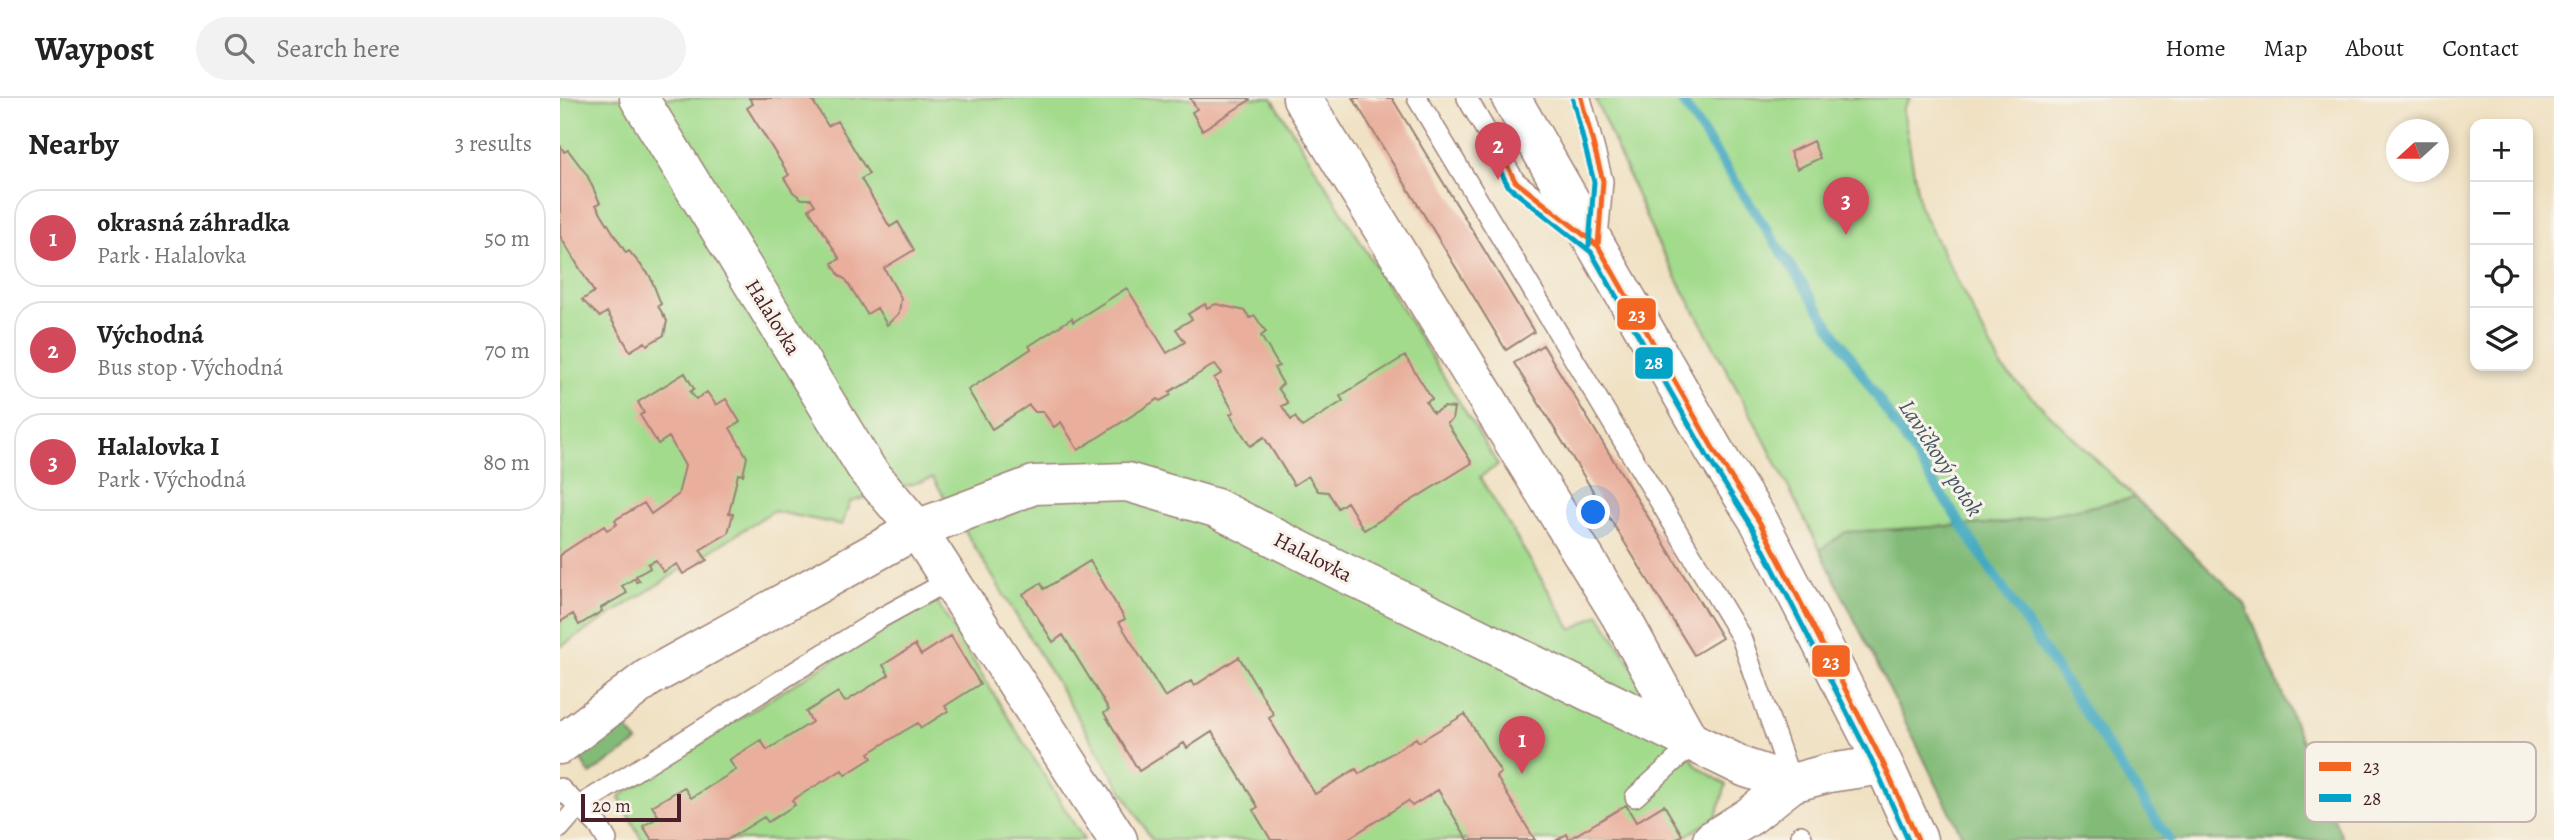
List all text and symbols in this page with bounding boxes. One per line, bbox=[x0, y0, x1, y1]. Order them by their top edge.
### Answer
search box bbox=[196, 17, 686, 80]
text: Waypost bbox=[35, 26, 154, 71]
icon: search bbox=[220, 29, 258, 67]
text: Search here bbox=[276, 31, 400, 66]
text: Home bbox=[2165, 32, 2226, 64]
text: Map bbox=[2264, 32, 2308, 64]
text: About bbox=[2346, 32, 2404, 64]
text: Contact bbox=[2442, 32, 2519, 64]
north arrow bbox=[2386, 119, 2449, 182]
map controls bbox=[2470, 119, 2533, 371]
button: + bbox=[2470, 119, 2533, 182]
pin: 2 bbox=[1475, 122, 1521, 180]
text: Nearby bbox=[28, 124, 119, 164]
text: 3 results bbox=[455, 128, 532, 159]
pin: 3 bbox=[1823, 177, 1869, 235]
button: − bbox=[2470, 182, 2533, 245]
text: okrasná záhradka bbox=[97, 205, 290, 240]
text: 1 bbox=[49, 223, 57, 254]
text: 50 m bbox=[484, 223, 530, 254]
text: Park · Halalovka bbox=[97, 240, 246, 271]
button: locate bbox=[2470, 245, 2533, 308]
street label: Halalovka bbox=[739, 274, 807, 360]
line badge: 23 bbox=[1616, 297, 1657, 331]
text: 23 bbox=[1628, 302, 1646, 328]
button: layers bbox=[2470, 308, 2533, 371]
text: Východná bbox=[97, 317, 204, 352]
text: 2 bbox=[47, 335, 59, 366]
text: 70 m bbox=[484, 335, 530, 366]
line badge: 28 bbox=[1634, 346, 1674, 380]
text: 28 bbox=[1645, 350, 1663, 376]
text: Bus stop · Východná bbox=[97, 352, 284, 383]
water label: Lavičkový potok bbox=[1892, 393, 1990, 523]
text: Halalovka I bbox=[97, 429, 220, 464]
text: 3 bbox=[48, 447, 58, 478]
text: 80 m bbox=[483, 447, 530, 478]
text: Park · Východná bbox=[97, 464, 246, 495]
your location bbox=[1576, 495, 1610, 529]
street label: Halalovka bbox=[1269, 525, 1357, 589]
line badge: 23 bbox=[1811, 644, 1851, 678]
text: 23 bbox=[1822, 649, 1840, 675]
pin: 1 bbox=[1499, 716, 1545, 774]
legend bbox=[2305, 742, 2536, 822]
text: 23 bbox=[2363, 754, 2380, 780]
text: 28 bbox=[2363, 786, 2381, 812]
scale bar bbox=[581, 791, 681, 823]
text: 20 m bbox=[592, 793, 631, 819]

